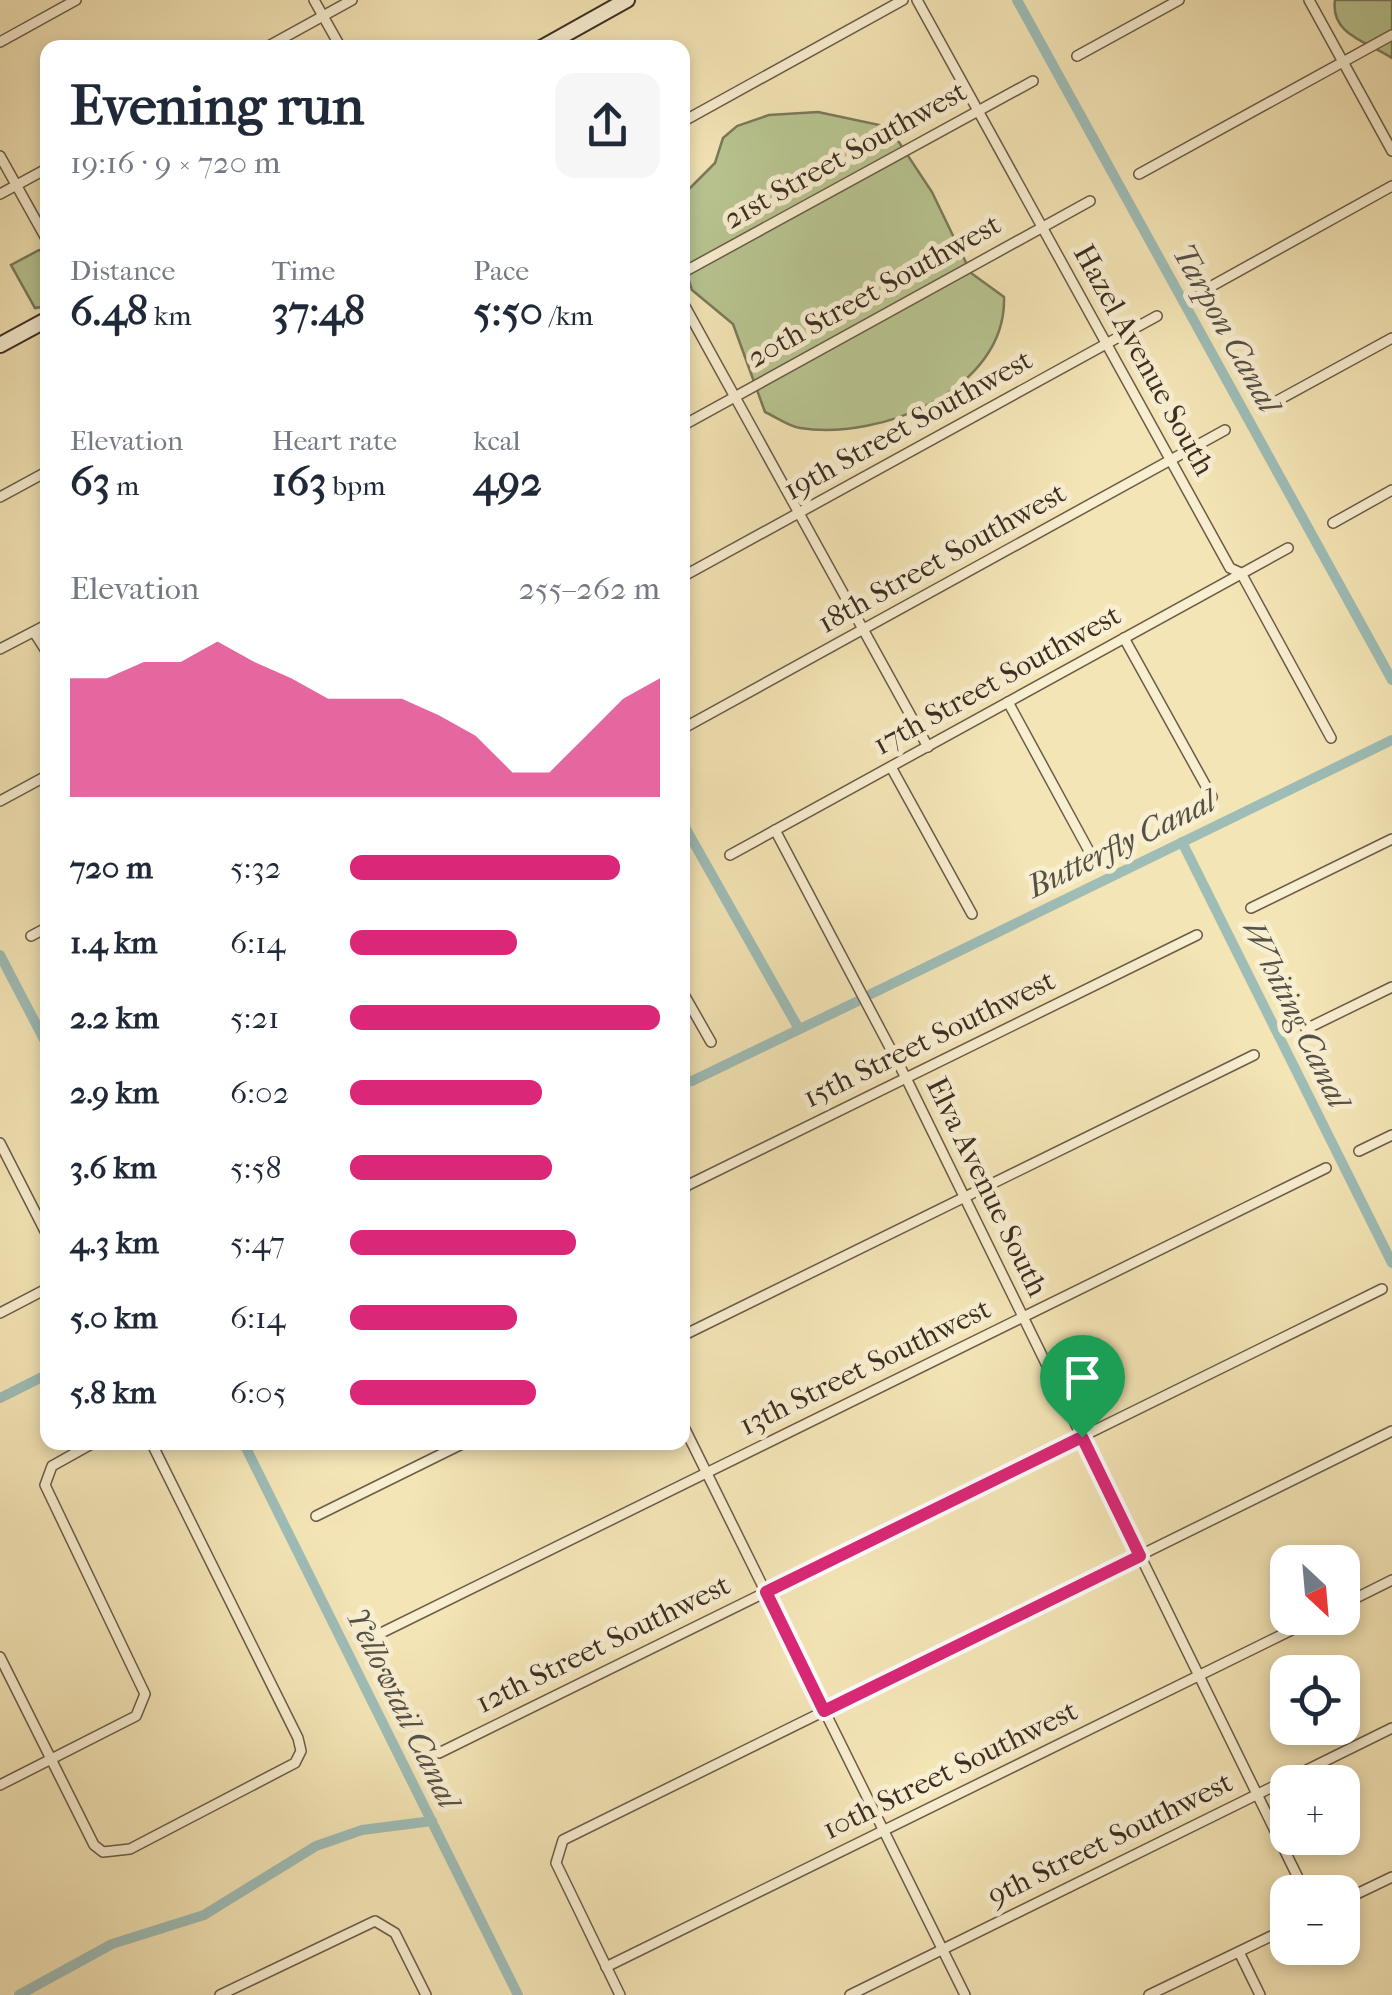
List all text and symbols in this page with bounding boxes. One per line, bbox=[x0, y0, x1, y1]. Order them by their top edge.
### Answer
button: share bbox=[555, 73, 660, 178]
street label: 21st Street Southwest bbox=[717, 73, 973, 236]
text: Evening run bbox=[70, 74, 364, 138]
text: 19:16 · 9 × 720 m bbox=[70, 144, 281, 181]
street label: 20th Street Southwest bbox=[741, 207, 1007, 375]
water label: Tarpon Canal bbox=[1164, 237, 1289, 422]
street label: Hazel Avenue South bbox=[1066, 238, 1222, 482]
text: Distance bbox=[70, 254, 175, 287]
text: Time bbox=[272, 254, 335, 287]
text: Pace bbox=[473, 254, 529, 287]
text: 6.48 bbox=[70, 287, 148, 336]
text: 37:48 bbox=[272, 287, 365, 336]
text: 5:50 bbox=[473, 287, 543, 336]
text: km bbox=[148, 299, 192, 332]
text: /km bbox=[543, 299, 593, 332]
street label: 19th Street Southwest bbox=[778, 342, 1039, 508]
text: Elevation bbox=[70, 424, 183, 457]
text: Heart rate bbox=[272, 424, 397, 457]
text: kcal bbox=[473, 424, 520, 457]
text: 63 bbox=[70, 457, 110, 506]
text: 163 bbox=[272, 457, 326, 506]
text: 492 bbox=[473, 457, 542, 506]
text: m bbox=[110, 469, 139, 502]
text: bpm bbox=[326, 469, 385, 502]
street label: 18th Street Southwest bbox=[812, 475, 1072, 641]
text: Elevation bbox=[70, 570, 199, 607]
text: 255–262 m bbox=[518, 570, 660, 607]
street label: 17th Street Southwest bbox=[867, 597, 1127, 763]
water label: Butterfly Canal bbox=[1019, 781, 1224, 906]
text: 720 m bbox=[70, 849, 153, 886]
text: 5:32 bbox=[230, 849, 281, 886]
water label: Whiting Canal bbox=[1235, 914, 1359, 1117]
text: 1.4 km bbox=[70, 924, 157, 961]
text: 6:14 bbox=[230, 924, 285, 961]
street label: 15th Street Southwest bbox=[797, 963, 1061, 1115]
text: 2.2 km bbox=[70, 999, 159, 1036]
text: 5:21 bbox=[230, 999, 279, 1036]
street label: Elva Avenue South bbox=[919, 1072, 1055, 1302]
text: 2.9 km bbox=[70, 1074, 159, 1111]
text: 6:02 bbox=[230, 1074, 289, 1111]
text: 3.6 km bbox=[70, 1149, 157, 1186]
text: 5:58 bbox=[230, 1149, 281, 1186]
text: 4.3 km bbox=[70, 1224, 159, 1261]
text: 5:47 bbox=[230, 1224, 285, 1261]
street label: 13th Street Southwest bbox=[734, 1291, 997, 1443]
text: 5.0 km bbox=[70, 1299, 158, 1336]
text: 6:14 bbox=[230, 1299, 285, 1336]
pin bbox=[1040, 1335, 1125, 1438]
icon: arrive bbox=[1055, 1350, 1110, 1405]
text: 5.8 km bbox=[70, 1374, 156, 1411]
text: 6:05 bbox=[230, 1374, 287, 1411]
north arrow bbox=[1270, 1545, 1360, 1635]
map controls bbox=[1270, 1545, 1360, 1965]
street label: 12th Street Southwest bbox=[470, 1567, 736, 1721]
water label: Yellowtail Canal bbox=[339, 1602, 469, 1817]
button: locate bbox=[1270, 1655, 1360, 1745]
street label: 10th Street Southwest bbox=[817, 1693, 1083, 1847]
street label: 9th Street Southwest bbox=[982, 1764, 1238, 1913]
button: + bbox=[1270, 1765, 1360, 1855]
button: − bbox=[1270, 1875, 1360, 1965]

